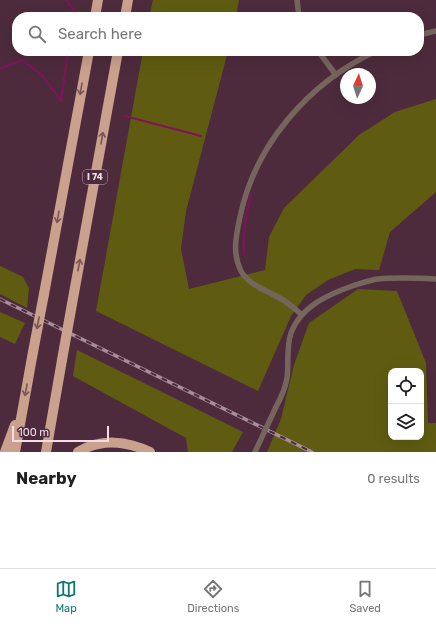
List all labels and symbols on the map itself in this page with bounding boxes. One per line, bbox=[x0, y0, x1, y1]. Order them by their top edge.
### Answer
north arrow bbox=[340, 68, 376, 104]
one-way arrow bbox=[77, 82, 85, 95]
one-way arrow bbox=[99, 131, 107, 144]
road number: I 74 bbox=[83, 170, 107, 184]
one-way arrow bbox=[54, 210, 62, 223]
one-way arrow bbox=[75, 259, 83, 272]
one-way arrow bbox=[34, 316, 42, 329]
one-way arrow bbox=[21, 383, 29, 396]
scale bar bbox=[12, 424, 109, 443]

